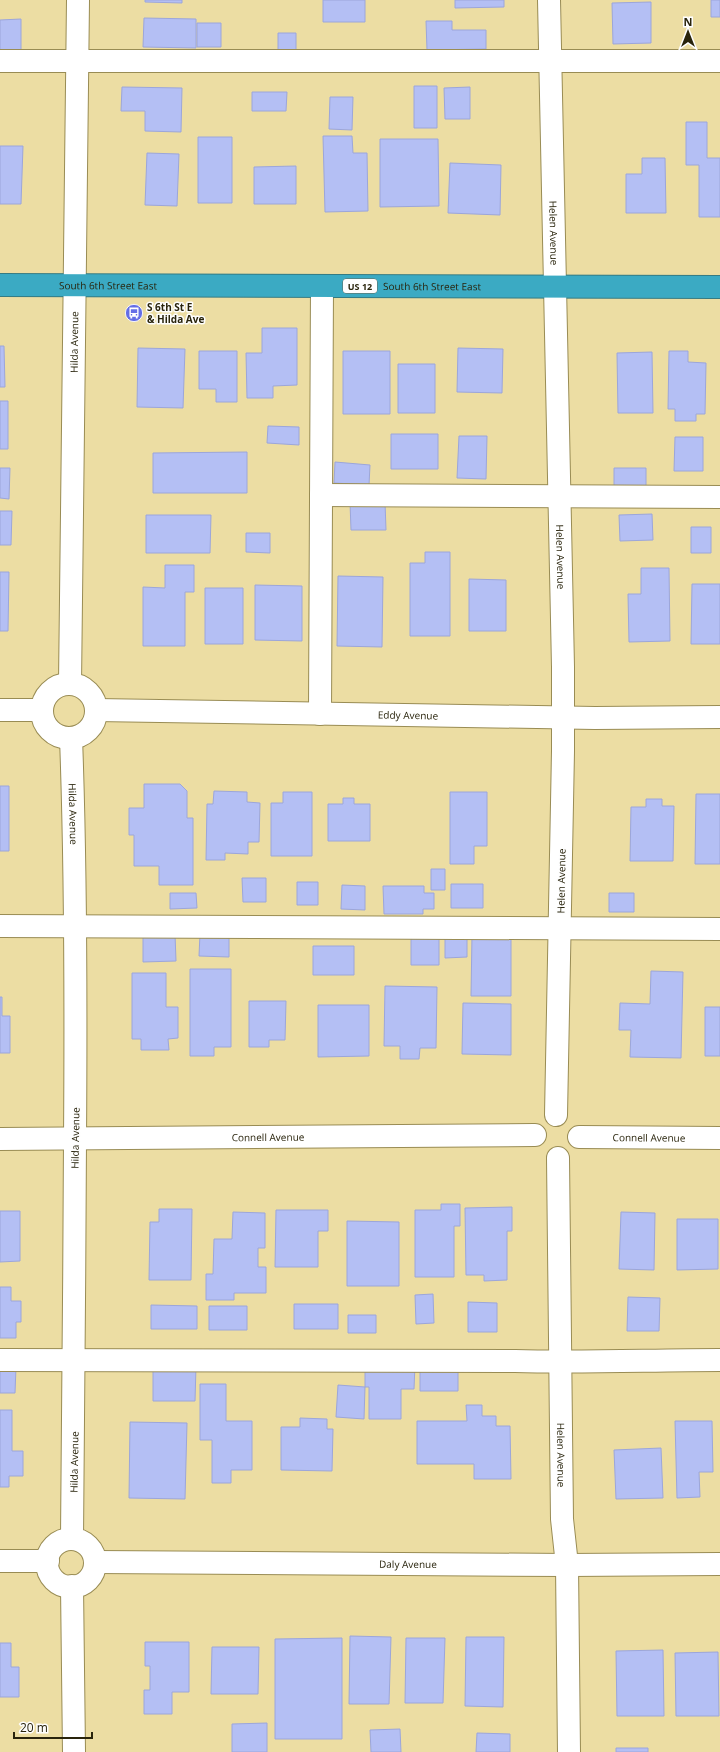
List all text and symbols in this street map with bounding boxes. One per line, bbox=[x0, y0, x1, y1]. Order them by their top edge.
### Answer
north arrow bbox=[668, 12, 708, 52]
text: N bbox=[684, 14, 692, 29]
street label: Helen Avenue bbox=[546, 200, 562, 266]
street label: South 6th Street East bbox=[59, 278, 157, 292]
road number: US 12 bbox=[343, 279, 377, 293]
street label: South 6th Street East bbox=[383, 279, 481, 293]
place label: S 6th St E & Hilda Ave bbox=[147, 300, 204, 326]
bus stop icon: S 6th St E & Hilda Ave bbox=[124, 303, 144, 323]
street label: Hilda Avenue bbox=[67, 311, 81, 373]
street label: Helen Avenue bbox=[553, 524, 568, 590]
street label: Eddy Avenue bbox=[378, 708, 439, 722]
street label: Hilda Avenue bbox=[66, 783, 81, 845]
street label: Helen Avenue bbox=[553, 848, 569, 913]
street label: Hilda Avenue bbox=[67, 1107, 83, 1169]
street label: Connell Avenue bbox=[232, 1130, 305, 1144]
street label: Connell Avenue bbox=[613, 1130, 686, 1145]
street label: Helen Avenue bbox=[554, 1423, 569, 1488]
street label: Hilda Avenue bbox=[66, 1431, 82, 1493]
street label: Daly Avenue bbox=[379, 1557, 437, 1571]
scale bar bbox=[14, 1714, 92, 1740]
text: 20 m bbox=[20, 1719, 48, 1736]

